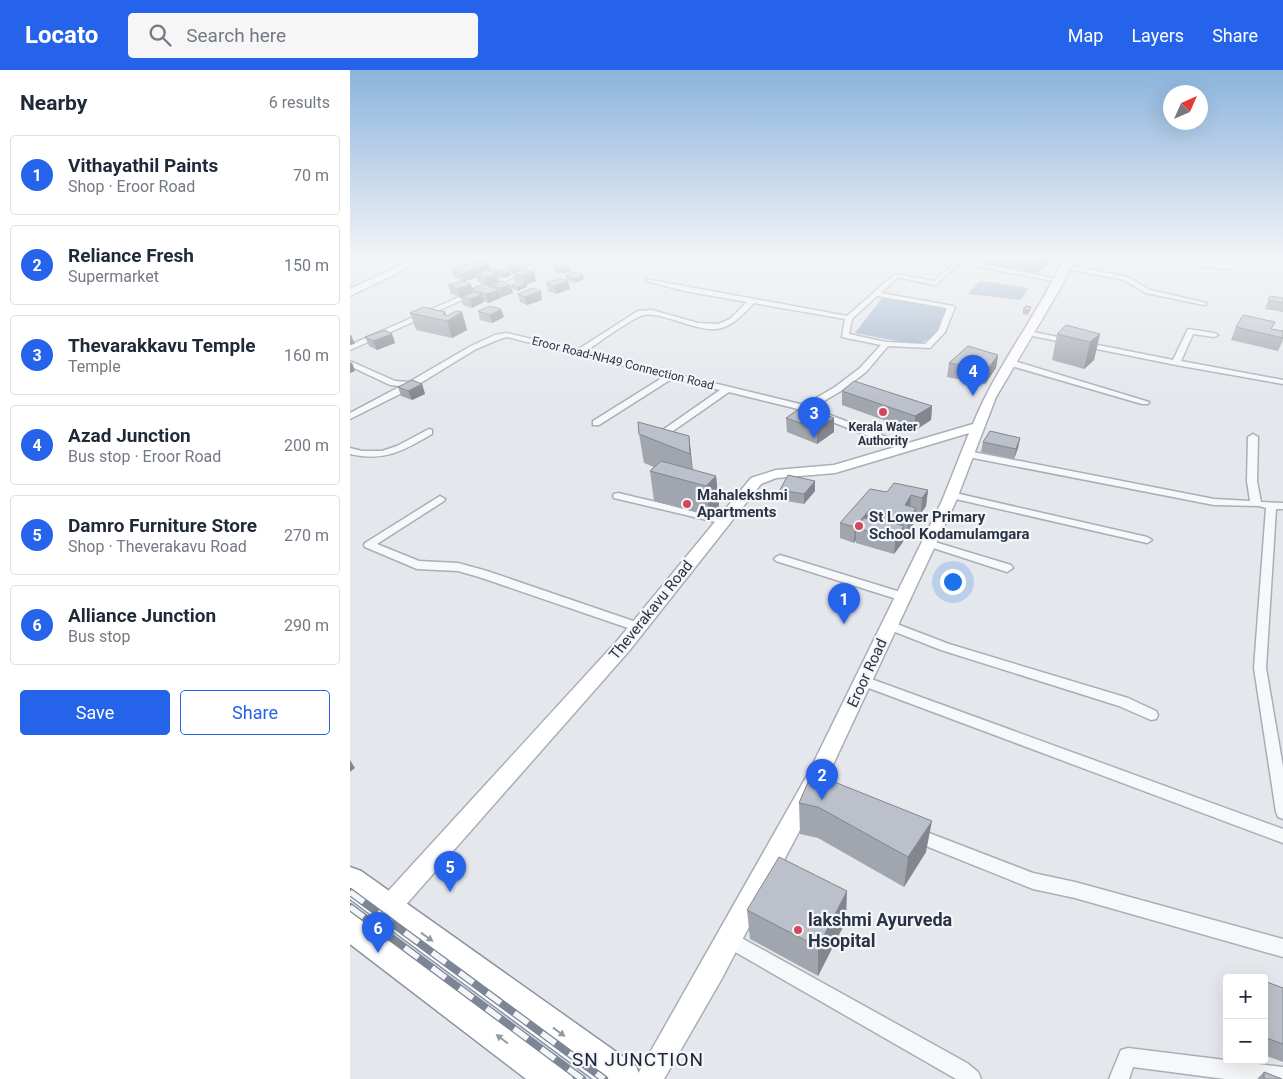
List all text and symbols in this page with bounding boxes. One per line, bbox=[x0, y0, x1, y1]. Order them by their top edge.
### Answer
search box bbox=[128, 13, 478, 58]
text: Locato bbox=[25, 21, 98, 49]
icon: search bbox=[146, 21, 174, 49]
text: Search here bbox=[186, 24, 286, 47]
text: Map bbox=[1068, 25, 1103, 46]
text: Layers bbox=[1131, 25, 1184, 46]
text: Share bbox=[1212, 25, 1258, 46]
north arrow bbox=[1163, 85, 1208, 130]
text: Nearby bbox=[20, 91, 87, 115]
text: 6 results bbox=[269, 93, 330, 112]
text: Vithayathil Paints bbox=[68, 154, 218, 177]
text: 1 bbox=[32, 166, 42, 185]
text: 70 m bbox=[293, 166, 329, 185]
text: Shop · Eroor Road bbox=[68, 177, 195, 196]
text: Reliance Fresh bbox=[68, 244, 194, 267]
text: 2 bbox=[32, 256, 42, 275]
text: 150 m bbox=[284, 256, 329, 275]
text: Supermarket bbox=[68, 267, 159, 286]
text: Thevarakkavu Temple bbox=[68, 334, 255, 357]
street label: Eroor Road-NH49 Connection Road bbox=[530, 334, 716, 392]
text: 3 bbox=[32, 346, 42, 365]
text: 160 m bbox=[284, 346, 329, 365]
pin: 4 bbox=[957, 355, 989, 396]
text: Temple bbox=[68, 357, 121, 376]
pin: 3 bbox=[798, 397, 830, 438]
marker: Kerala Water Authority bbox=[877, 406, 889, 418]
place label: Kerala Water Authority bbox=[849, 420, 918, 448]
text: Azad Junction bbox=[68, 424, 191, 447]
text: 4 bbox=[32, 436, 42, 455]
text: 200 m bbox=[284, 436, 329, 455]
text: Bus stop · Eroor Road bbox=[68, 447, 221, 466]
place label: Mahalekshmi Apartments bbox=[697, 486, 788, 521]
marker: Mahalekshmi Apartments bbox=[681, 498, 693, 510]
place label: St Lower Primary School Kodamulamgara bbox=[869, 508, 1030, 543]
text: Damro Furniture Store bbox=[68, 514, 257, 537]
marker: St Lower Primary School Kodamulamgara bbox=[853, 520, 865, 532]
text: 5 bbox=[32, 526, 42, 545]
text: 270 m bbox=[284, 526, 329, 545]
text: Shop · Theverakavu Road bbox=[68, 537, 247, 556]
street label: Theverakavu Road bbox=[605, 557, 697, 663]
your location bbox=[940, 569, 966, 595]
pin: 1 bbox=[828, 583, 860, 624]
text: Alliance Junction bbox=[68, 604, 216, 627]
text: 6 bbox=[32, 616, 42, 635]
text: 290 m bbox=[284, 616, 329, 635]
text: Bus stop bbox=[68, 627, 130, 646]
street label: Eroor Road bbox=[843, 636, 891, 710]
button: Save bbox=[20, 690, 170, 735]
button: Share bbox=[180, 690, 330, 735]
pin: 2 bbox=[806, 759, 838, 800]
pin: 5 bbox=[434, 851, 466, 892]
place label: lakshmi Ayurveda Hsopital bbox=[808, 909, 953, 951]
pin: 6 bbox=[362, 912, 394, 953]
marker: lakshmi Ayurveda Hsopital bbox=[792, 924, 804, 936]
one-way arrow bbox=[420, 932, 434, 942]
map controls bbox=[1223, 974, 1268, 1064]
button: + bbox=[1223, 974, 1268, 1019]
button: − bbox=[1223, 1019, 1268, 1064]
one-way arrow bbox=[552, 1027, 565, 1038]
one-way arrow bbox=[496, 1034, 509, 1045]
district label: SN JUNCTION bbox=[572, 1048, 704, 1071]

